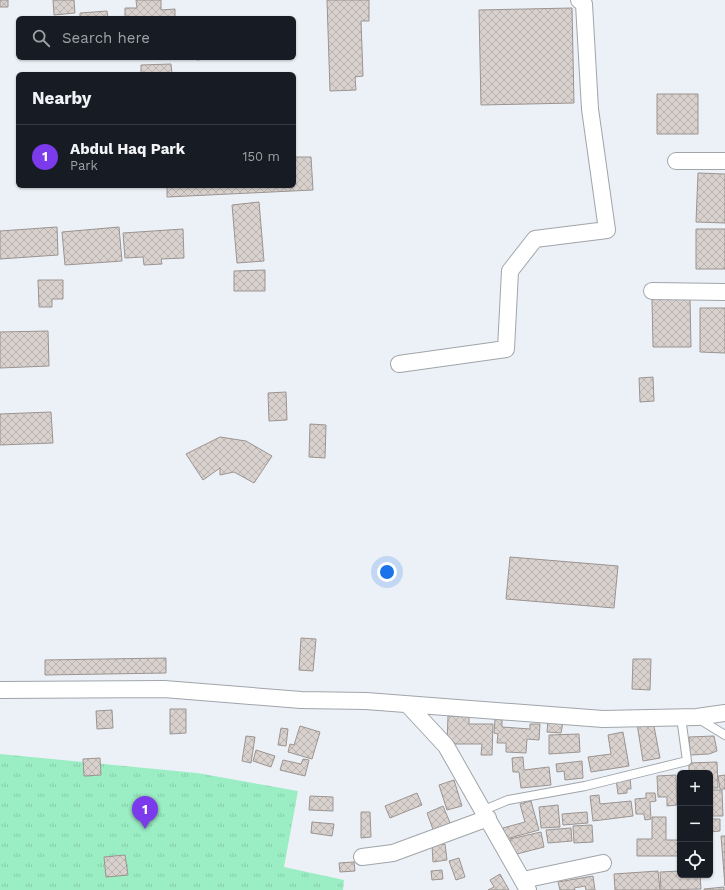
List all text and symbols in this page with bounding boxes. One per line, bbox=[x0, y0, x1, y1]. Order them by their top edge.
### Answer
search box bbox=[16, 16, 296, 60]
icon: search bbox=[30, 27, 52, 49]
text: Search here bbox=[62, 29, 150, 47]
text: Nearby bbox=[32, 88, 91, 108]
text: Abdul Haq Park bbox=[70, 140, 185, 158]
text: 1 bbox=[42, 149, 48, 164]
text: 150 m bbox=[242, 149, 280, 164]
text: Park bbox=[70, 158, 98, 173]
your location bbox=[377, 562, 397, 582]
map controls bbox=[677, 770, 713, 878]
button: + bbox=[677, 770, 713, 806]
pin: 1 bbox=[132, 796, 158, 829]
button: − bbox=[677, 806, 713, 842]
button: locate bbox=[677, 842, 713, 878]

